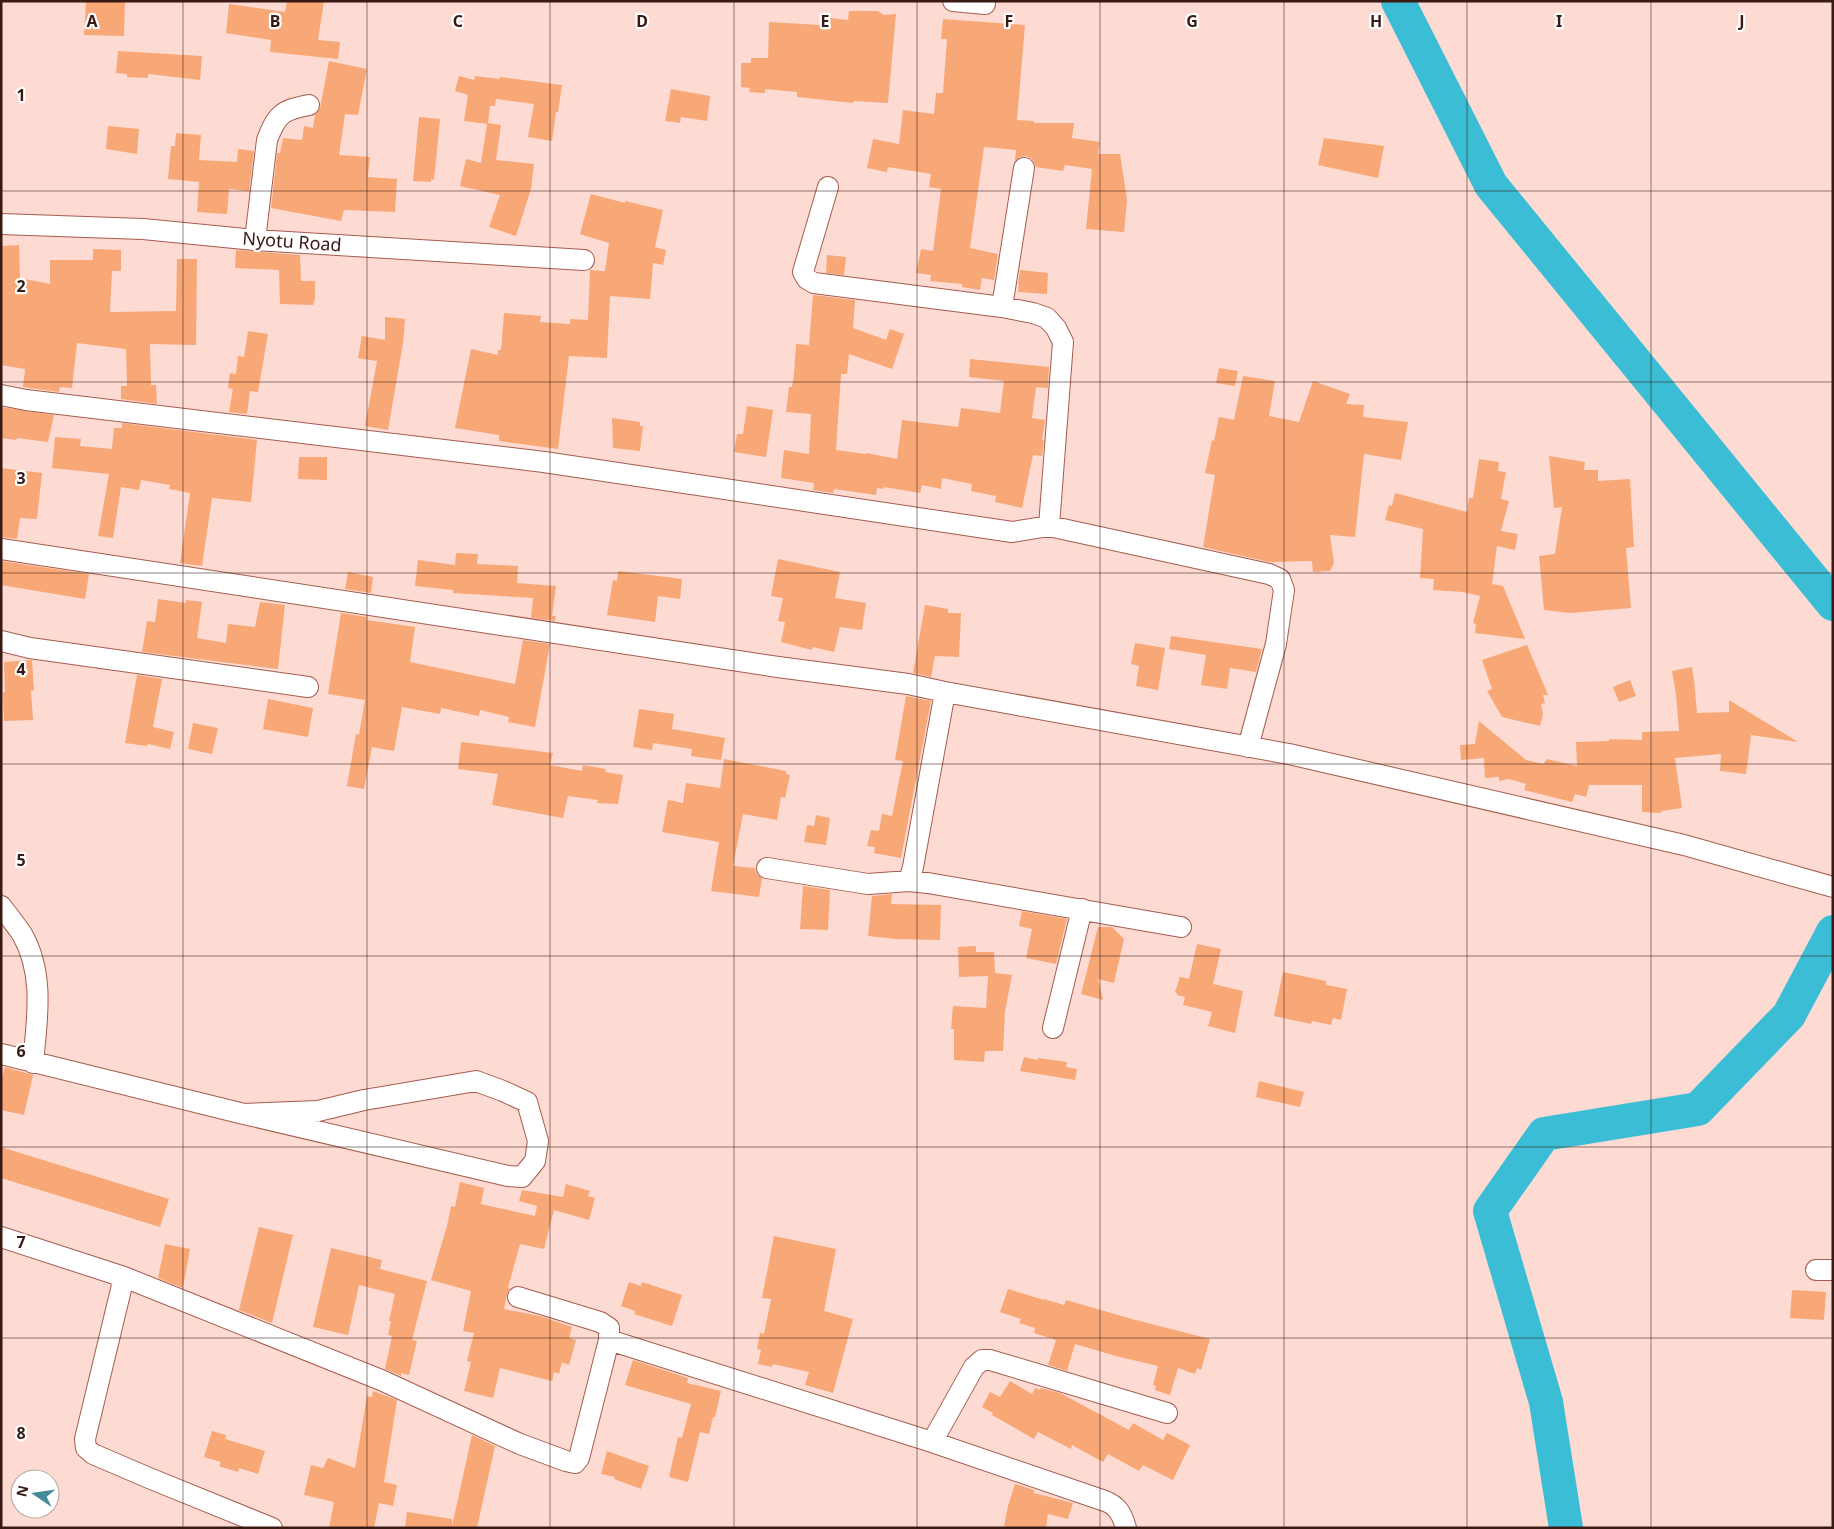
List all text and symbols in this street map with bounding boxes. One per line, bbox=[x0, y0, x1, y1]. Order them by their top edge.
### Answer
text: A bbox=[86, 10, 98, 32]
text: B bbox=[270, 10, 280, 32]
text: C bbox=[453, 10, 463, 32]
text: D bbox=[636, 10, 648, 32]
text: E bbox=[821, 10, 830, 32]
text: F bbox=[1005, 10, 1013, 32]
text: G bbox=[1186, 10, 1198, 32]
text: H bbox=[1370, 10, 1382, 32]
text: I bbox=[1556, 10, 1562, 32]
text: J bbox=[1737, 10, 1745, 32]
text: 1 bbox=[16, 84, 26, 106]
street label: Nyotu Road bbox=[242, 226, 342, 256]
text: 2 bbox=[16, 275, 26, 297]
text: 3 bbox=[16, 467, 26, 489]
text: 4 bbox=[16, 658, 26, 680]
text: 5 bbox=[16, 849, 26, 871]
text: 6 bbox=[16, 1040, 26, 1062]
text: 7 bbox=[16, 1231, 26, 1253]
text: 8 bbox=[16, 1422, 26, 1444]
north arrow bbox=[10, 1469, 60, 1519]
text: N bbox=[11, 1483, 32, 1499]

